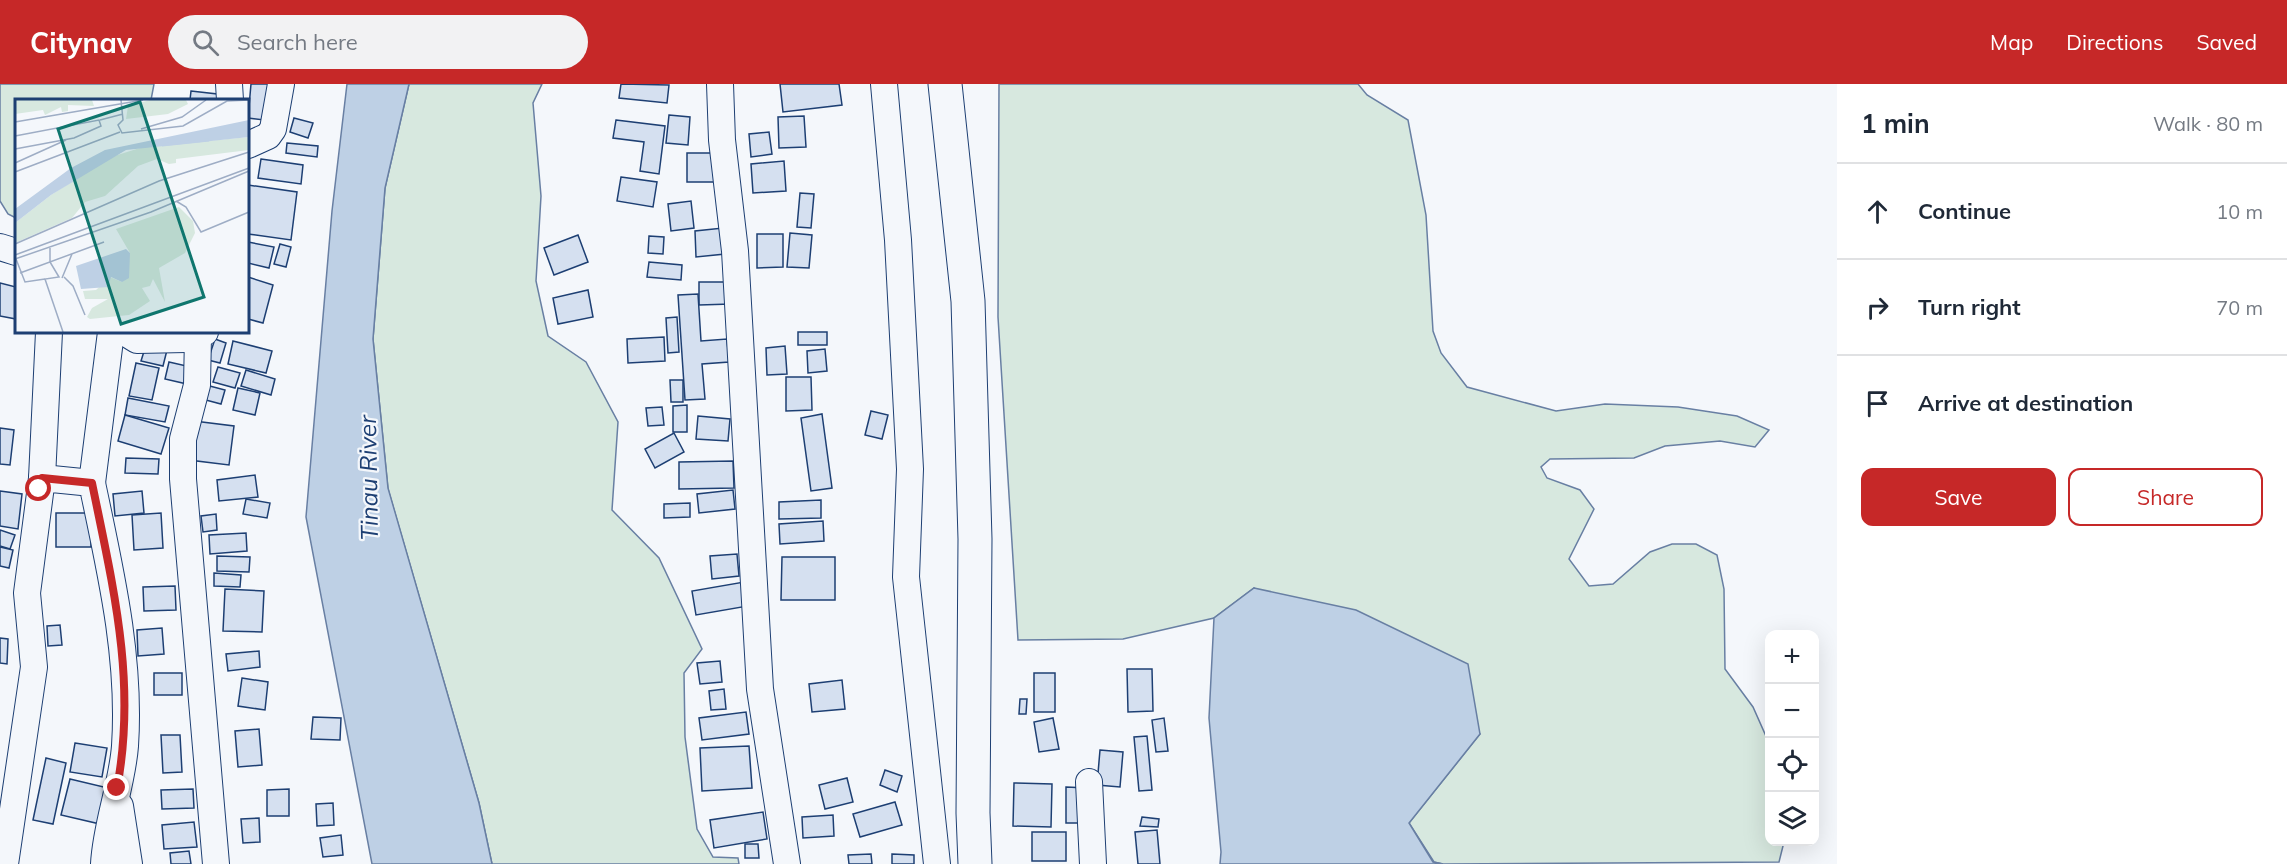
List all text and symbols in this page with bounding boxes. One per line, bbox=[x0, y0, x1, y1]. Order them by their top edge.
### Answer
search box bbox=[168, 15, 588, 69]
text: Citynav bbox=[30, 25, 132, 60]
icon: search bbox=[189, 26, 222, 59]
text: Search here bbox=[237, 28, 358, 56]
text: Map bbox=[1990, 29, 2033, 55]
text: Directions bbox=[2066, 29, 2163, 55]
text: Saved bbox=[2196, 29, 2257, 55]
inset map bbox=[15, 99, 249, 333]
text: 1 min bbox=[1861, 107, 1930, 140]
text: Walk · 80 m bbox=[2153, 111, 2263, 136]
icon: ahead bbox=[1861, 195, 1894, 228]
text: Continue bbox=[1918, 197, 2011, 225]
text: 10 m bbox=[2216, 199, 2263, 224]
icon: right bbox=[1861, 291, 1894, 324]
text: Turn right bbox=[1918, 293, 2021, 321]
text: 70 m bbox=[2216, 295, 2263, 320]
icon: arrive bbox=[1861, 387, 1894, 420]
text: Arrive at destination bbox=[1918, 389, 2133, 417]
water label: Tinau River bbox=[352, 414, 384, 541]
button: Save bbox=[1861, 468, 2056, 526]
button: Share bbox=[2068, 468, 2263, 526]
route start bbox=[25, 475, 51, 501]
map controls bbox=[1765, 630, 1819, 846]
button: + bbox=[1765, 630, 1819, 684]
button: − bbox=[1765, 684, 1819, 738]
button: locate bbox=[1765, 738, 1819, 792]
route end bbox=[103, 774, 129, 800]
button: layers bbox=[1765, 792, 1819, 846]

